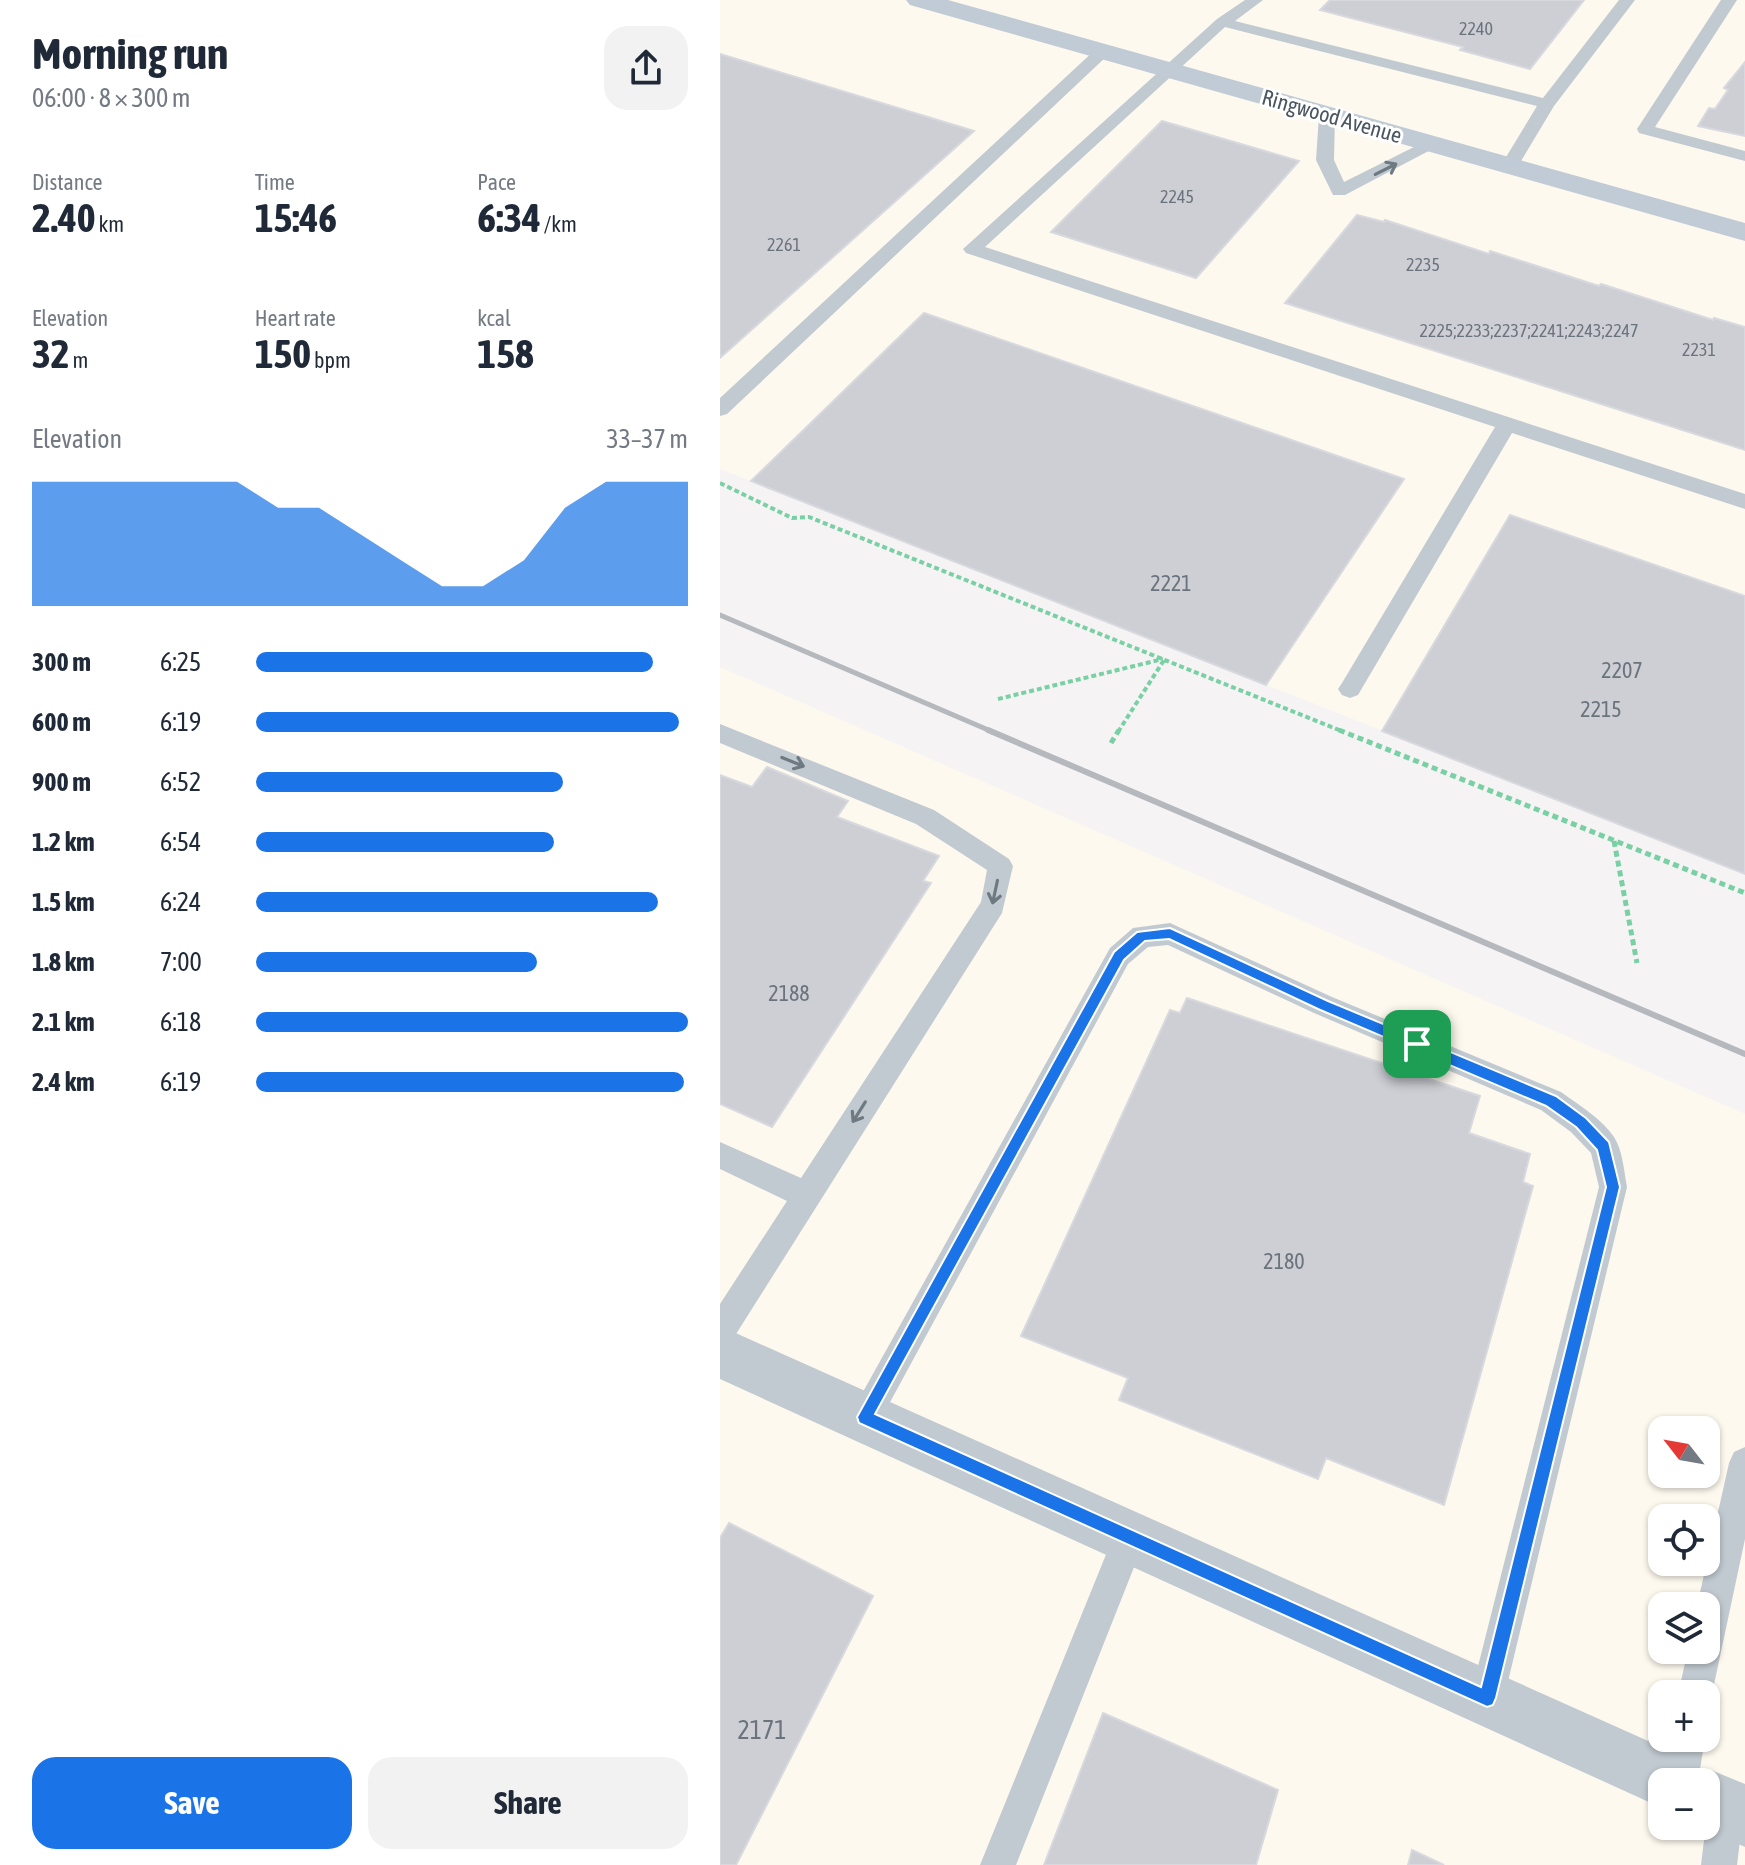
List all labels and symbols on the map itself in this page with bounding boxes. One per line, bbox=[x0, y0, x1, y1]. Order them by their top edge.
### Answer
house number: 2240 bbox=[1459, 18, 1493, 39]
street label: Ringwood Avenue bbox=[1259, 84, 1405, 148]
one-way arrow bbox=[1374, 161, 1398, 176]
house number: 2245 bbox=[1160, 186, 1194, 207]
house number: 2261 bbox=[767, 234, 801, 255]
house number: 2235 bbox=[1406, 254, 1440, 275]
house number: 2225;2233;2237;2241;2243;2247 bbox=[1419, 320, 1639, 341]
house number: 2231 bbox=[1682, 339, 1716, 360]
house number: 2221 bbox=[1150, 570, 1192, 596]
house number: 2207 bbox=[1601, 657, 1643, 683]
house number: 2215 bbox=[1580, 696, 1622, 722]
one-way arrow bbox=[780, 755, 804, 770]
one-way arrow bbox=[987, 879, 1002, 904]
house number: 2188 bbox=[768, 980, 810, 1006]
pin bbox=[1383, 1010, 1451, 1078]
one-way arrow bbox=[850, 1100, 866, 1123]
house number: 2180 bbox=[1263, 1248, 1305, 1274]
north arrow bbox=[1648, 1416, 1720, 1488]
house number: 2171 bbox=[738, 1715, 786, 1745]

